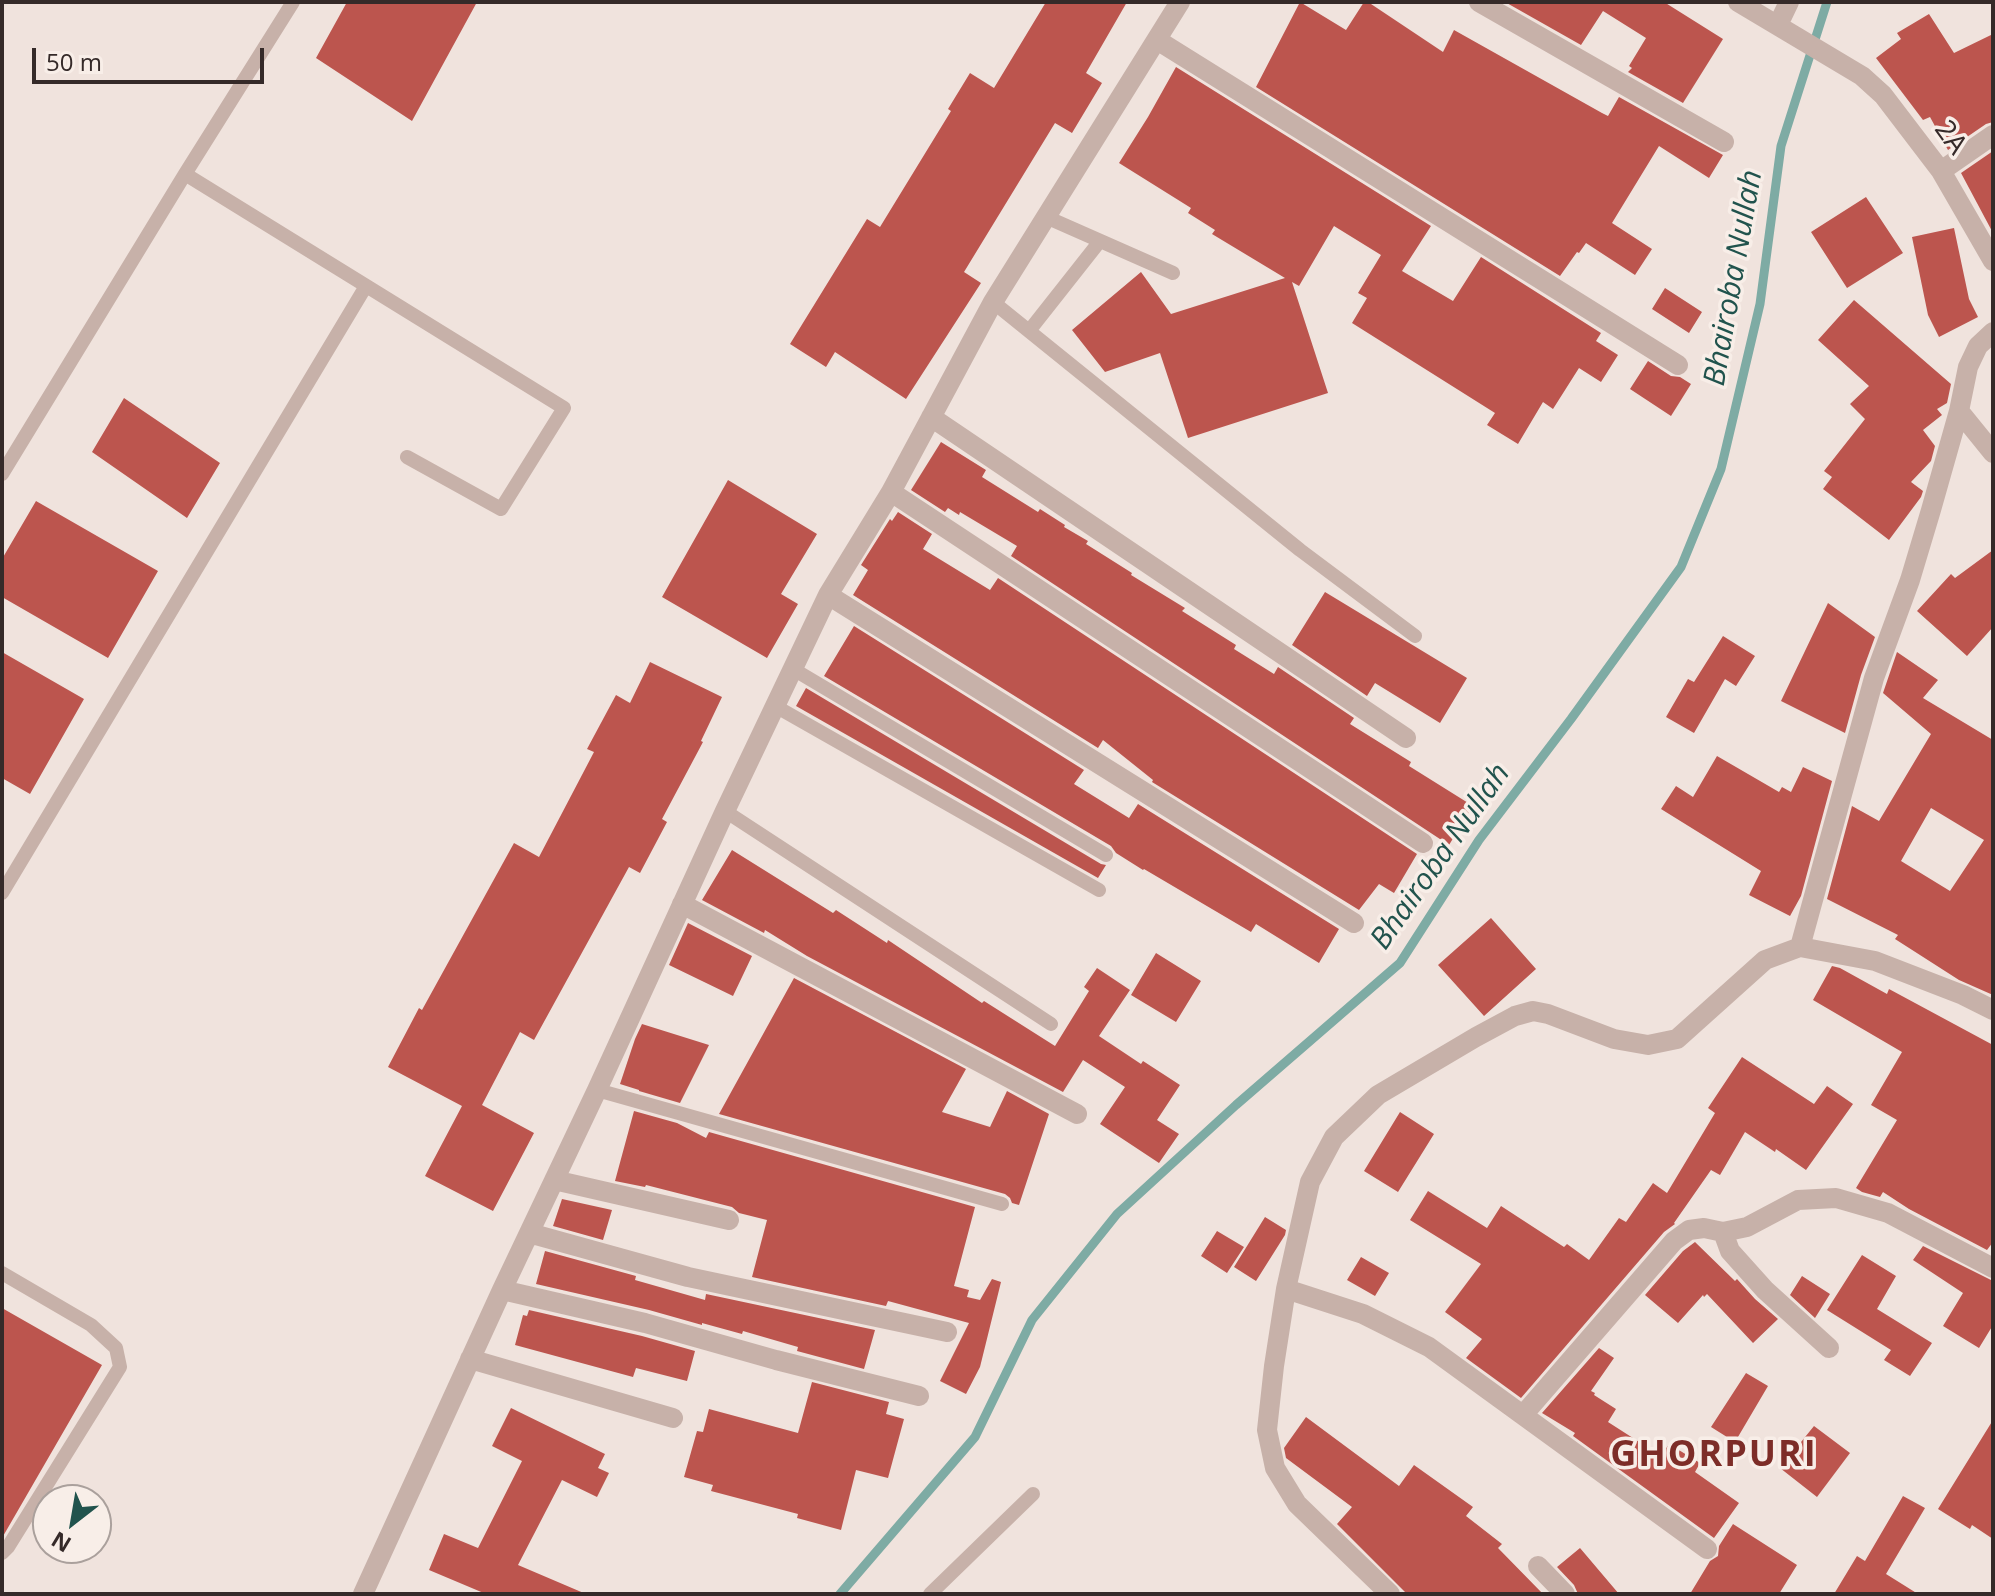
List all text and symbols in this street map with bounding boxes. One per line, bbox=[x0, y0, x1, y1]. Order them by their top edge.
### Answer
scale bar bbox=[36, 32, 268, 82]
text: 50 m bbox=[46, 45, 102, 78]
street label: 2A bbox=[1926, 114, 1974, 162]
water label: Bhairoba Nullah bbox=[1697, 167, 1771, 389]
water label: Bhairoba Nullah bbox=[1364, 757, 1518, 957]
district label: GHORPURI bbox=[1610, 1434, 1818, 1478]
north arrow bbox=[32, 1484, 112, 1564]
text: N bbox=[45, 1525, 76, 1560]

